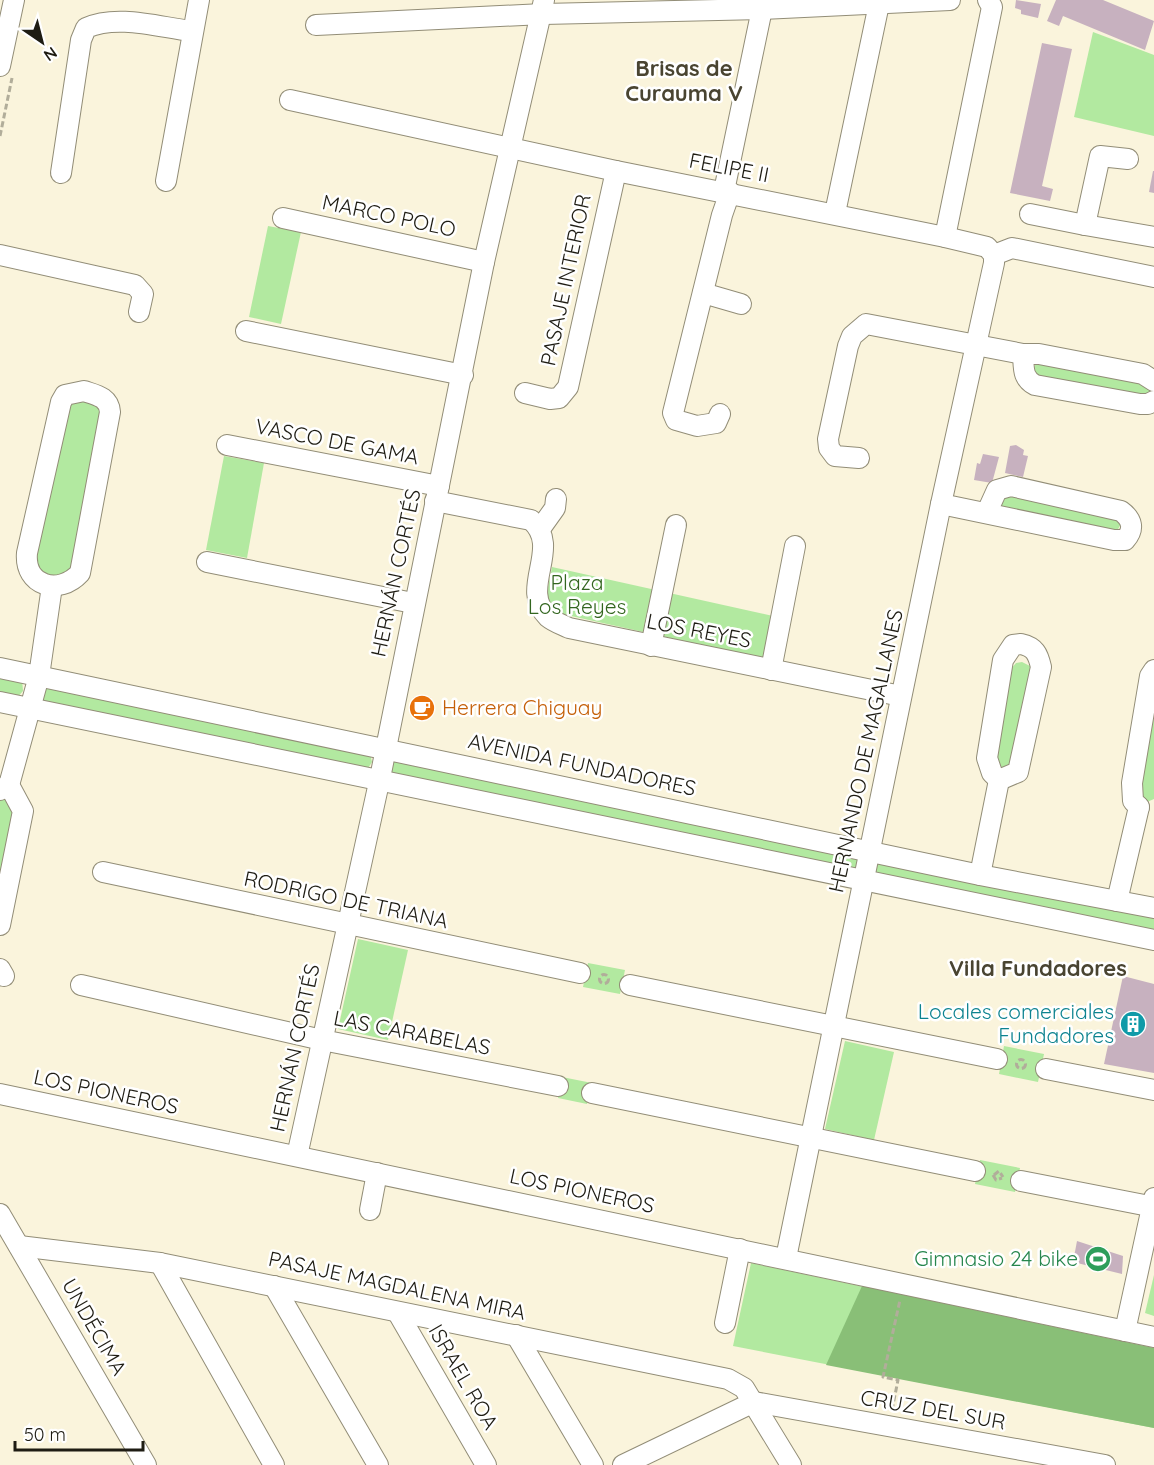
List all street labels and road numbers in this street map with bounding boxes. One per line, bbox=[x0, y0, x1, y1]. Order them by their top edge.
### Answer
street label: FELIPE II bbox=[687, 147, 771, 187]
street label: MARCO POLO bbox=[320, 188, 458, 242]
street label: PASAJE INTERIOR bbox=[534, 192, 596, 368]
street label: VASCO DE GAMA bbox=[253, 412, 421, 470]
street label: HERNÁN CORTÉS bbox=[365, 486, 426, 659]
street label: LOS REYES bbox=[645, 607, 754, 653]
street label: HERNANDO DE MAGALLANES bbox=[822, 607, 908, 895]
street label: AVENIDA FUNDADORES bbox=[466, 727, 698, 801]
street label: RODRIGO DE TRIANA bbox=[242, 865, 451, 933]
street label: HERNÁN CORTÉS bbox=[264, 961, 325, 1134]
street label: LAS CARABELAS bbox=[331, 1004, 493, 1060]
street label: LOS PIONEROS bbox=[31, 1063, 181, 1119]
street label: LOS PIONEROS bbox=[507, 1162, 657, 1218]
street label: PASAJE MAGDALENA MIRA bbox=[266, 1245, 528, 1325]
street label: UNDÉCIMA bbox=[57, 1274, 133, 1379]
street label: ISRAEL ROA bbox=[423, 1319, 504, 1434]
street label: CRUZ DEL SUR bbox=[859, 1383, 1008, 1435]

